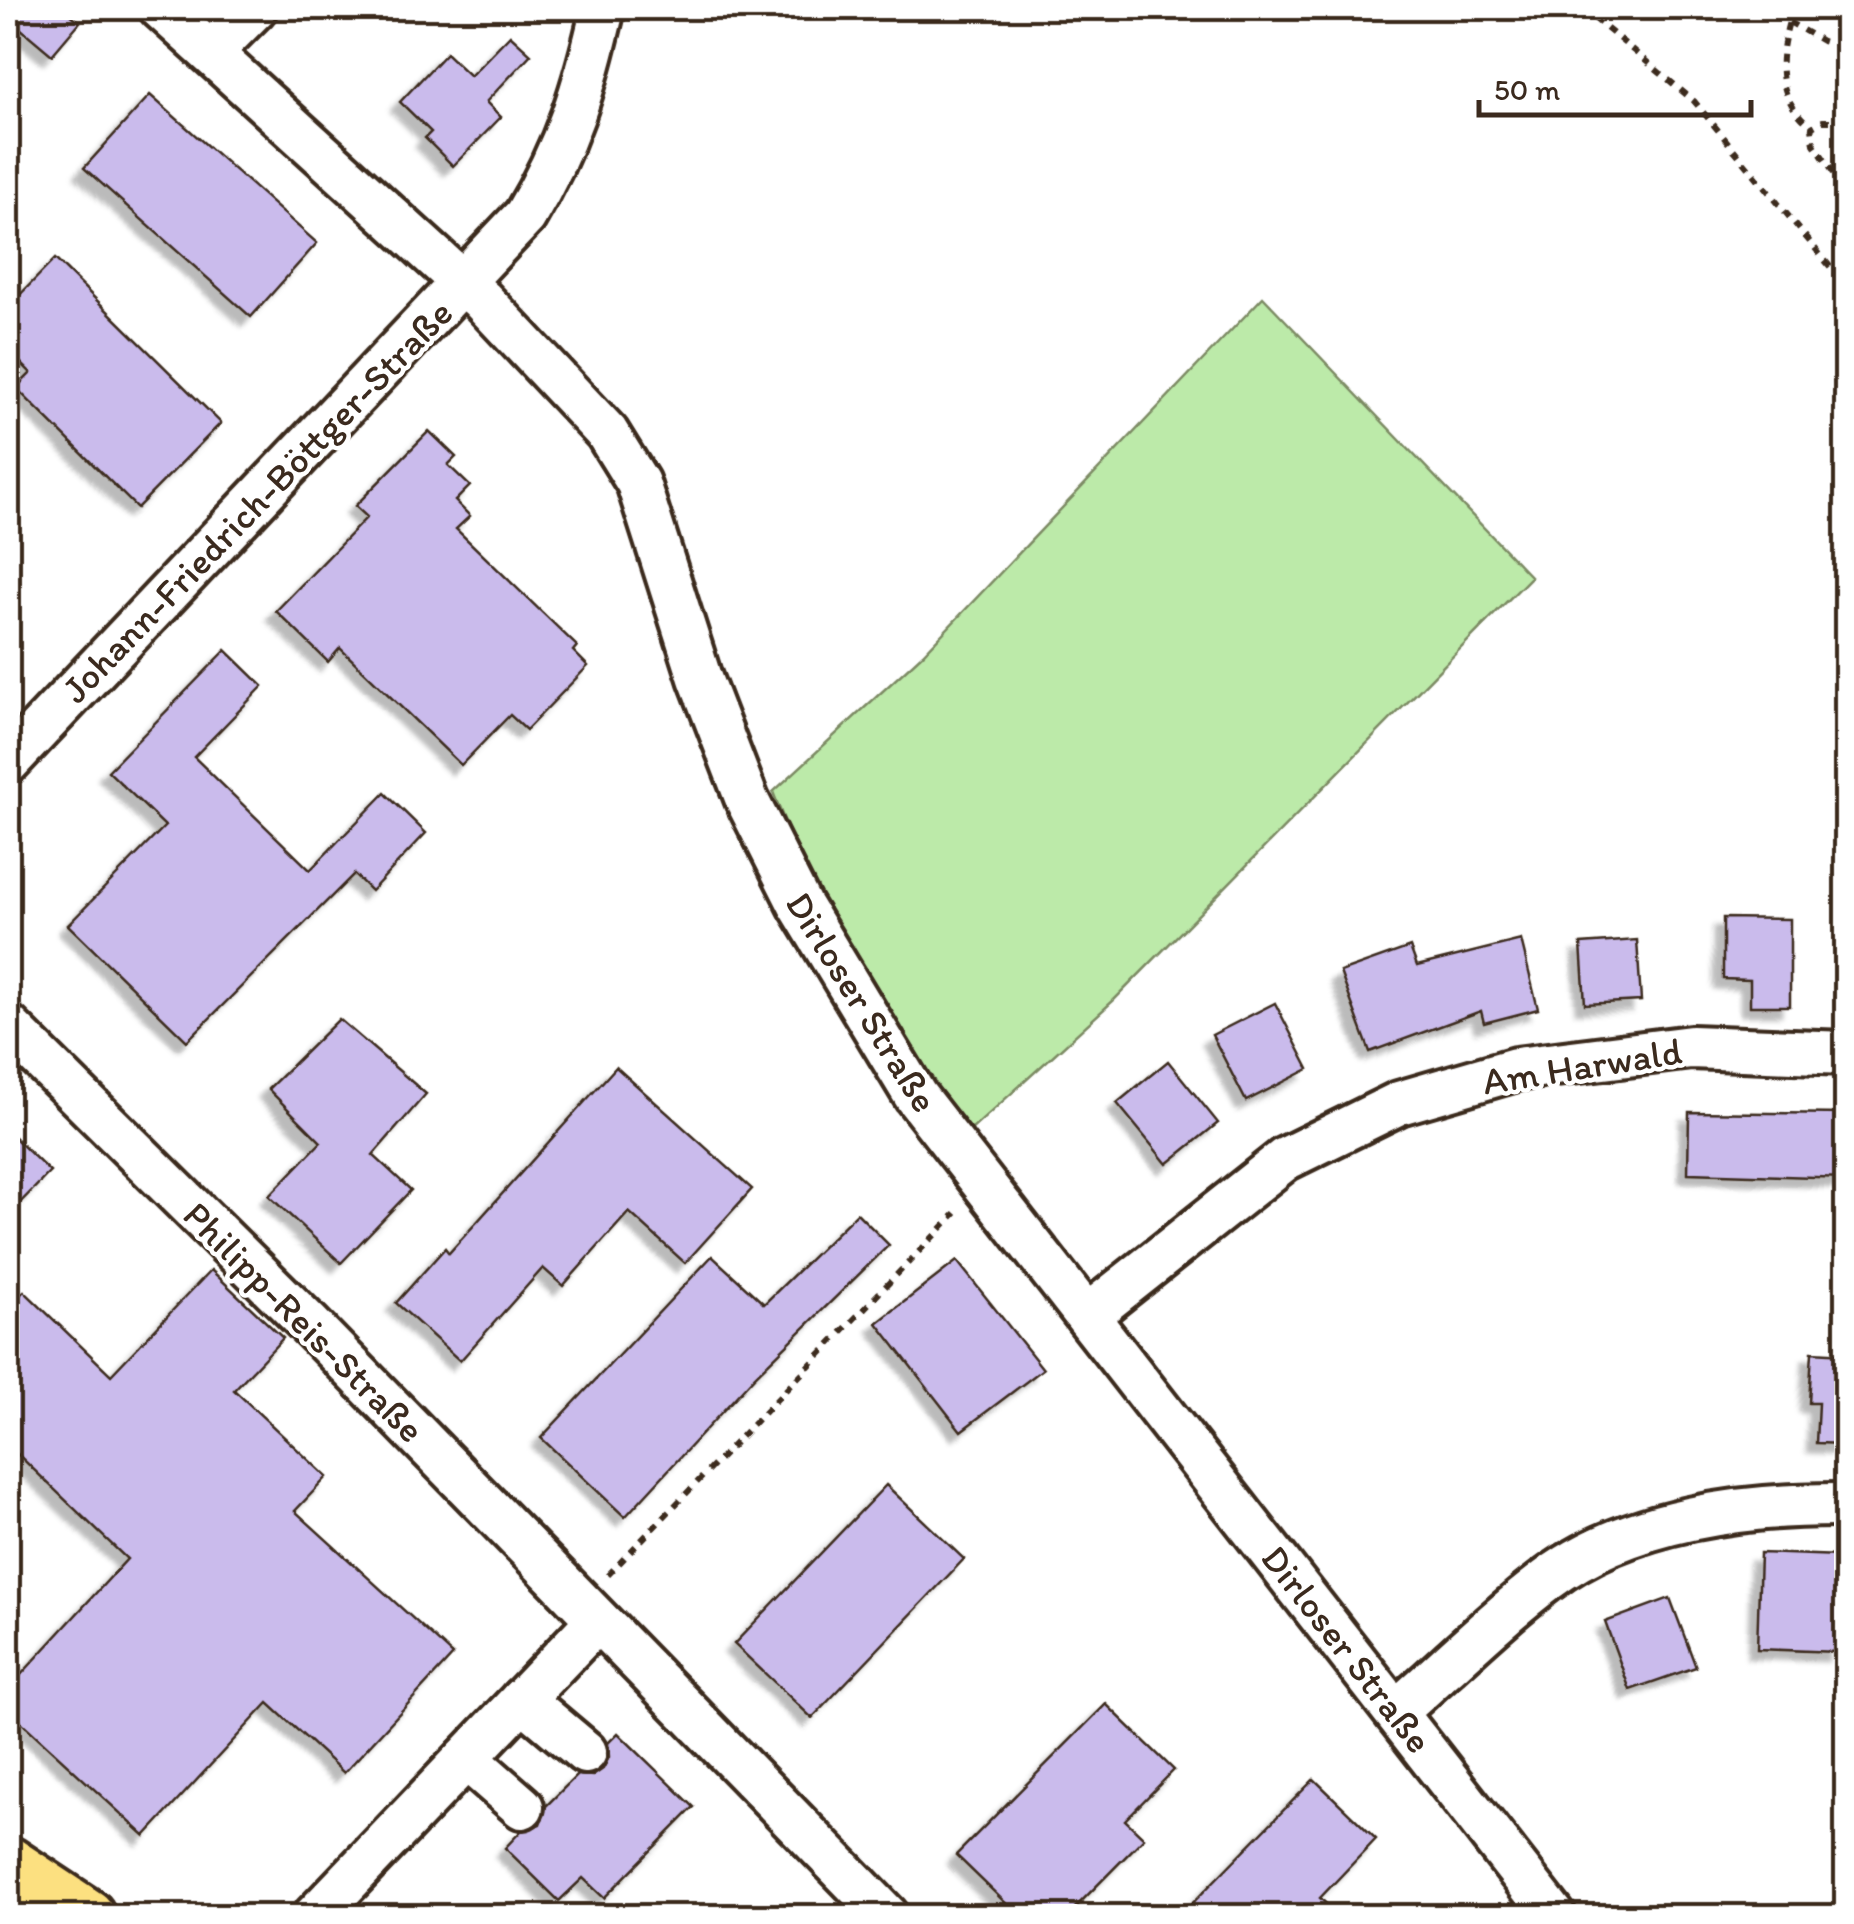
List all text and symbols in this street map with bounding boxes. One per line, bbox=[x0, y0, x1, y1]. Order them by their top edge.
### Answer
scale bar bbox=[1479, 55, 1752, 117]
text: 50 m bbox=[1494, 71, 1560, 108]
street label: Johann-Friedrich-Böttger-Straße bbox=[52, 290, 462, 712]
street label: Dirloser Straße bbox=[776, 883, 948, 1121]
street label: Am Harwald bbox=[1479, 1028, 1685, 1104]
street label: Philipp-Reis-Straße bbox=[174, 1192, 434, 1452]
street label: Dirloser Straße bbox=[1252, 1536, 1442, 1762]

